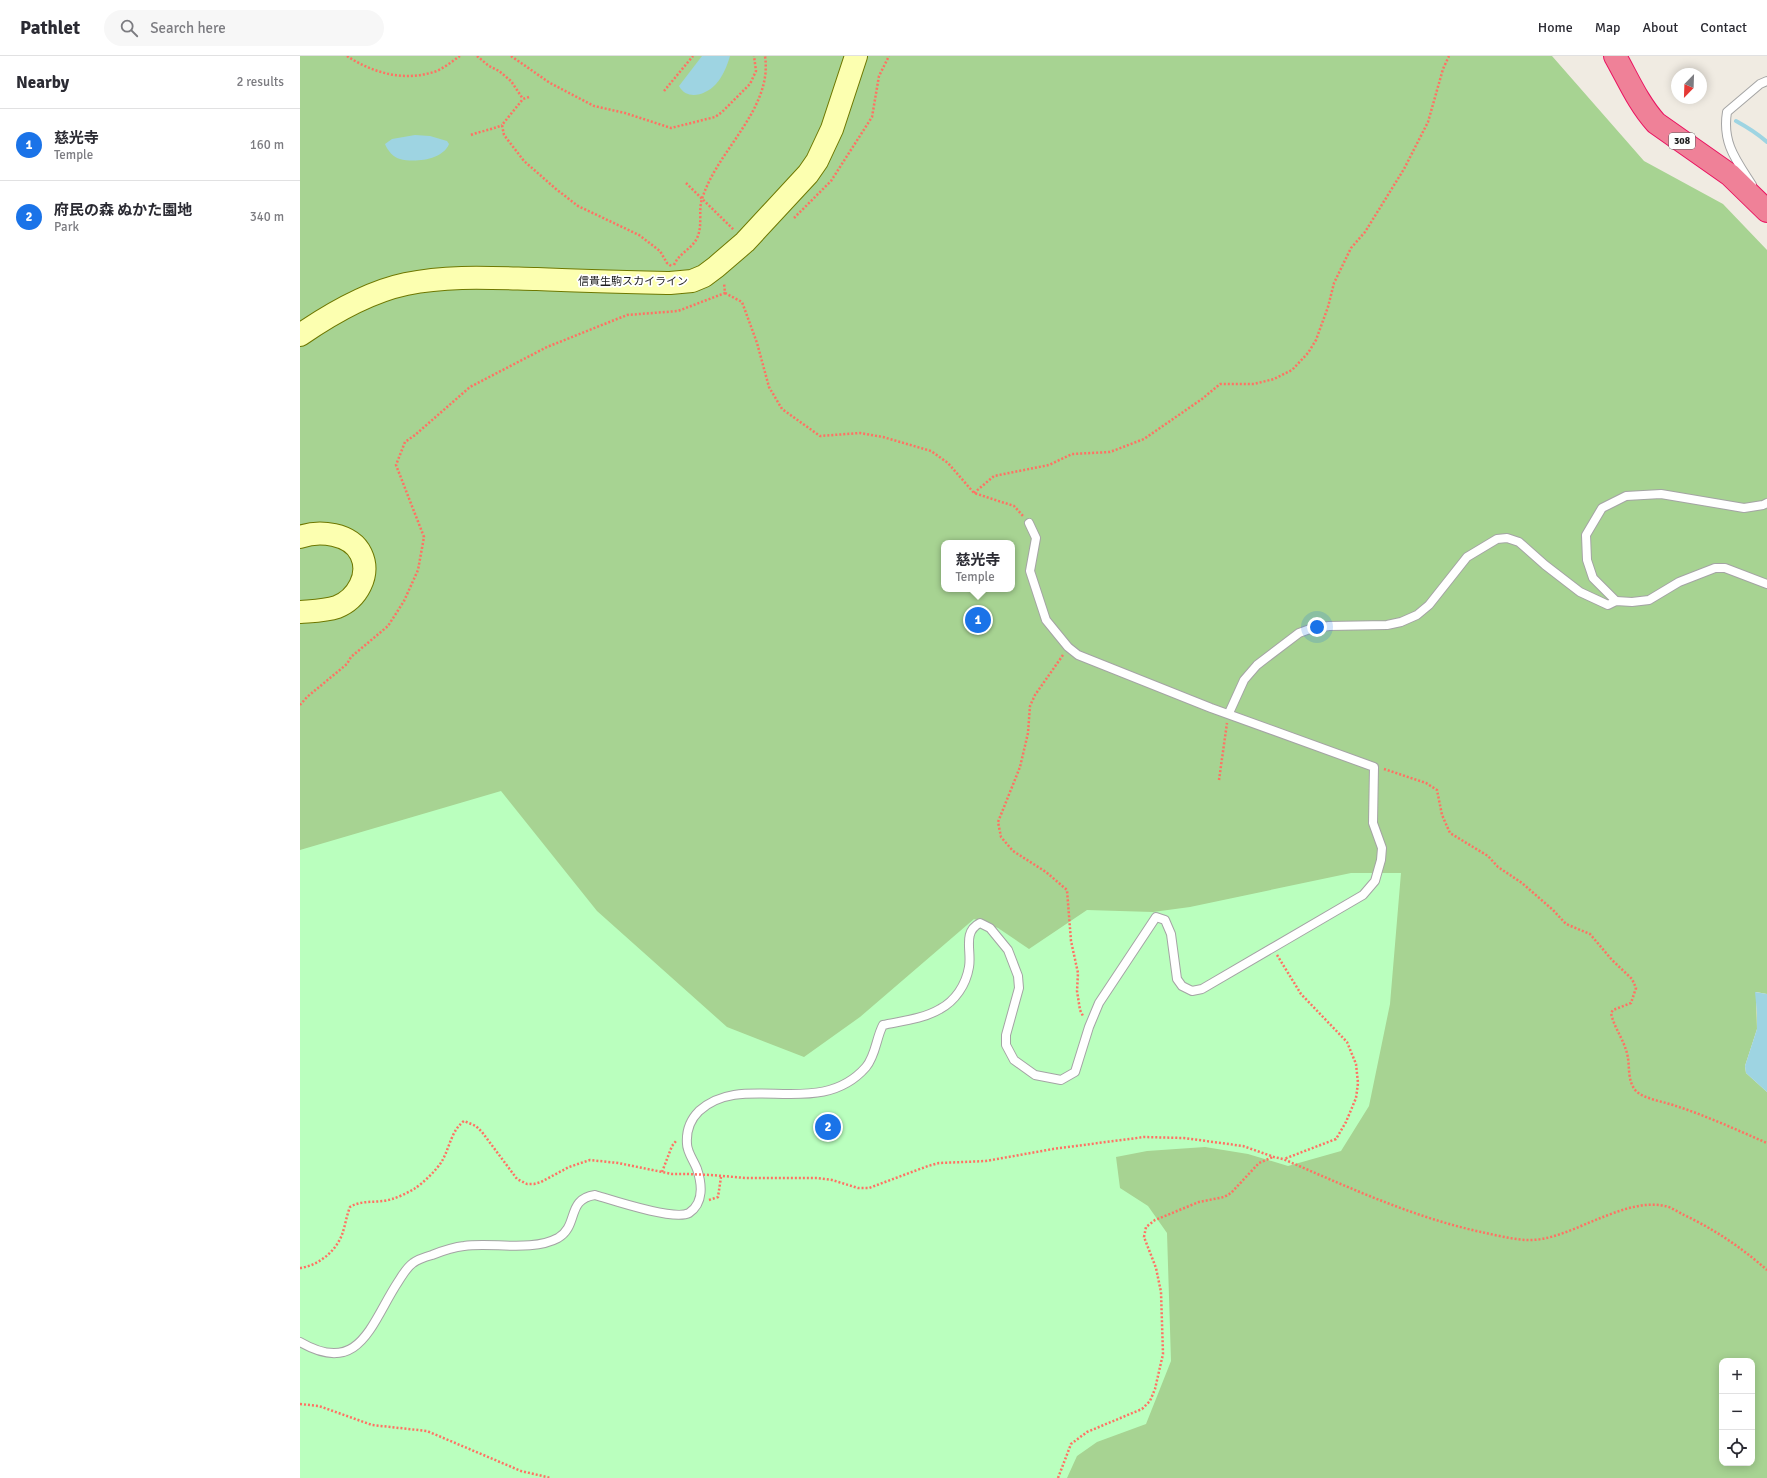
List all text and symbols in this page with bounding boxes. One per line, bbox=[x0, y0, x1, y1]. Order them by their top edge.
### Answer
search box bbox=[104, 10, 384, 46]
text: Pathlet bbox=[20, 16, 80, 40]
icon: search bbox=[118, 17, 140, 39]
text: Search here bbox=[150, 19, 226, 37]
text: Home bbox=[1538, 19, 1573, 36]
text: Map bbox=[1595, 19, 1620, 36]
text: About bbox=[1642, 19, 1678, 36]
text: Contact bbox=[1700, 19, 1747, 36]
north arrow bbox=[1671, 68, 1707, 104]
text: Nearby bbox=[16, 72, 69, 93]
text: 2 results bbox=[236, 74, 284, 90]
text: 慈光寺 bbox=[54, 129, 99, 147]
road number: 308 bbox=[1669, 133, 1695, 149]
text: 1 bbox=[25, 137, 33, 153]
text: 160 m bbox=[250, 137, 284, 153]
text: Temple bbox=[54, 147, 93, 163]
text: 府民の森 ぬかた園地 bbox=[54, 201, 192, 219]
text: 2 bbox=[25, 209, 33, 225]
text: 340 m bbox=[250, 209, 284, 225]
text: Park bbox=[54, 219, 79, 235]
street label: 信貴生駒スカイライン bbox=[578, 275, 688, 288]
popup bbox=[941, 540, 1015, 592]
text: 慈光寺 bbox=[955, 551, 1001, 569]
text: Temple bbox=[955, 569, 995, 585]
pin: 1 bbox=[965, 605, 991, 635]
your location bbox=[1307, 617, 1327, 637]
pin: 2 bbox=[815, 1112, 841, 1142]
map controls bbox=[1719, 1358, 1755, 1466]
button: + bbox=[1719, 1358, 1755, 1394]
button: − bbox=[1719, 1394, 1755, 1430]
button: locate bbox=[1719, 1430, 1755, 1466]

